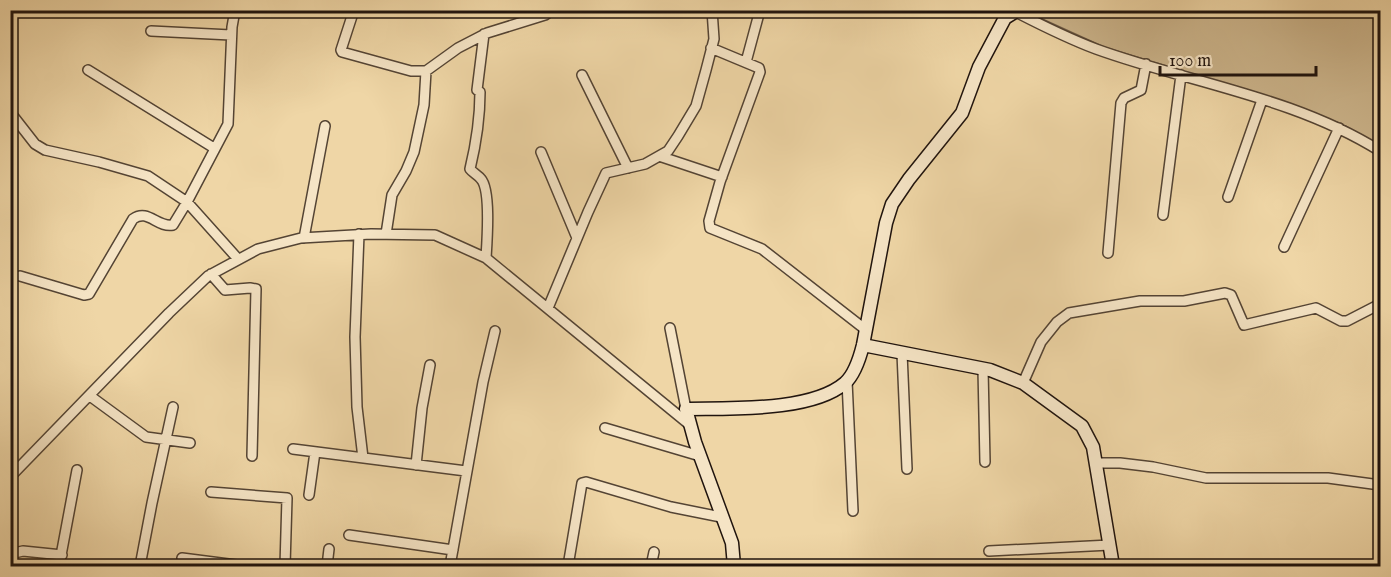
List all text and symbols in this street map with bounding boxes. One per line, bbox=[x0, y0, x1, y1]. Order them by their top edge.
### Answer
scale bar bbox=[1160, 39, 1316, 77]
text: 100 m bbox=[1169, 50, 1211, 73]

